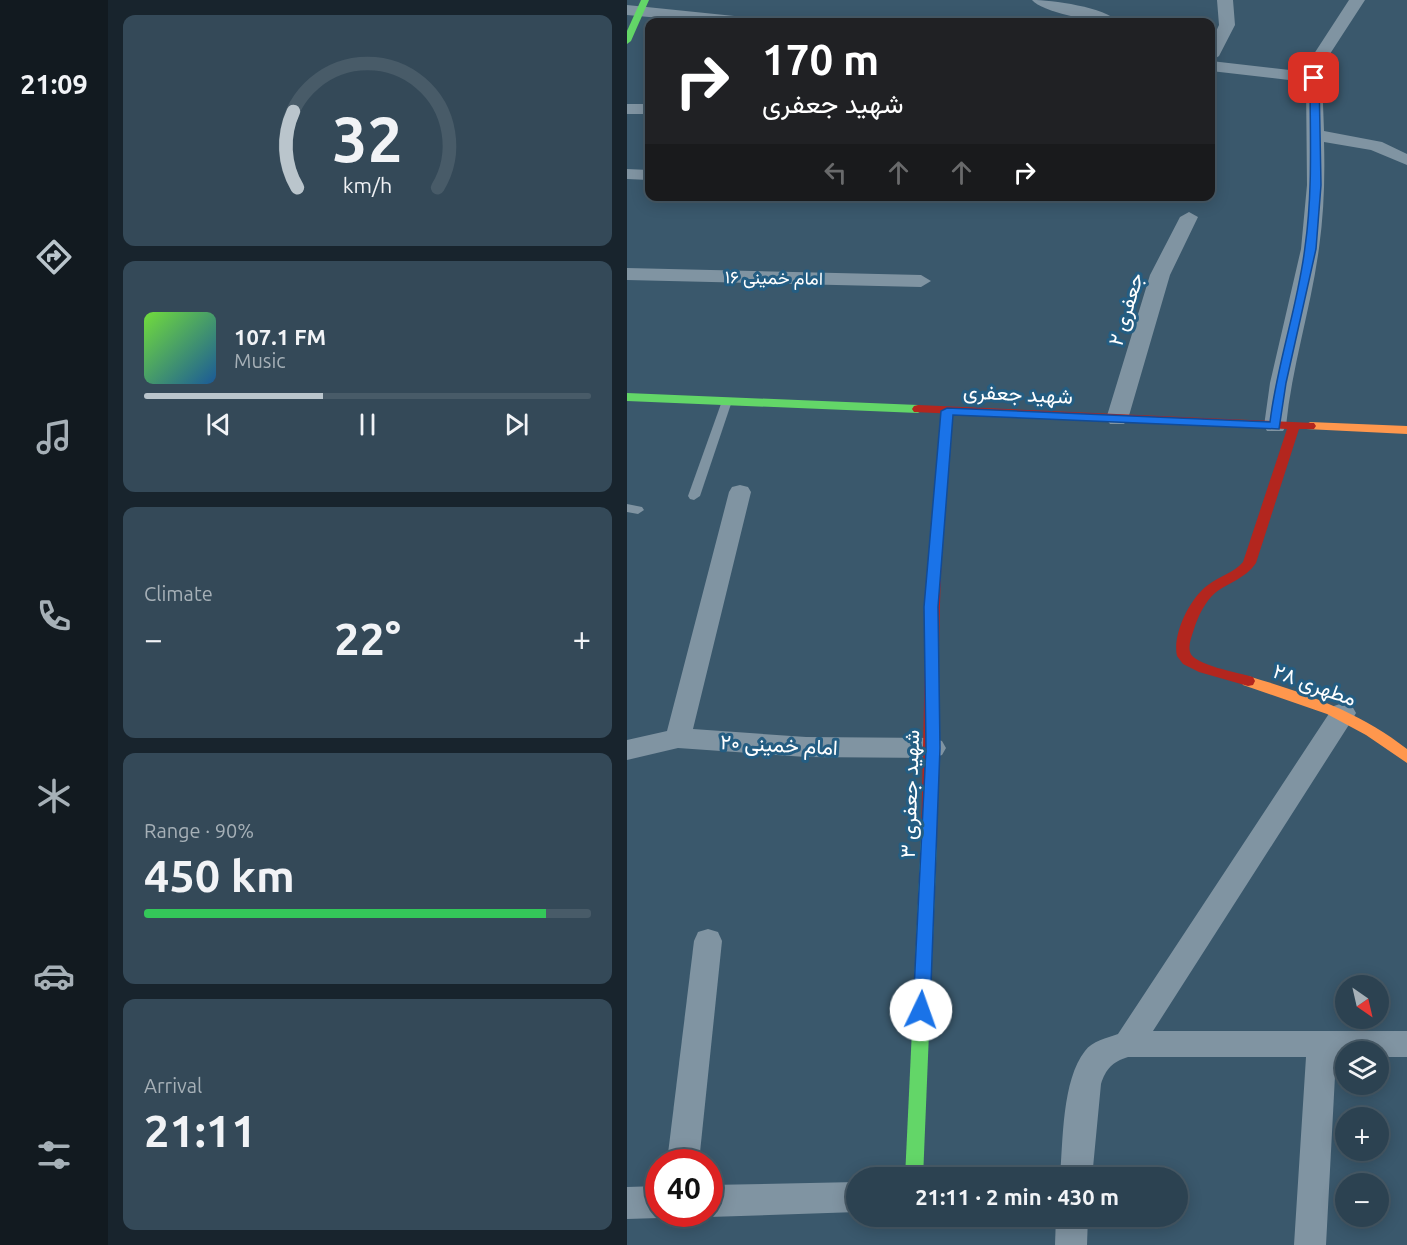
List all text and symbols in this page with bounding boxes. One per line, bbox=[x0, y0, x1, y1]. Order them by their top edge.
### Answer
text: 170 m bbox=[762, 36, 879, 83]
icon: right bbox=[663, 42, 741, 120]
pin bbox=[1288, 52, 1339, 103]
icon: arrive bbox=[1297, 61, 1330, 94]
text: 21:09 bbox=[20, 69, 88, 99]
text: شهید جعفری bbox=[762, 88, 904, 118]
text: 32 bbox=[332, 104, 403, 174]
icon: left bbox=[819, 156, 852, 189]
icon: ahead bbox=[882, 156, 915, 189]
icon: ahead bbox=[945, 156, 978, 189]
icon: right bbox=[1008, 156, 1041, 189]
text: km/h bbox=[343, 173, 392, 197]
icon: directions bbox=[33, 236, 75, 278]
street label: امام خمینی ۱۶ bbox=[725, 266, 823, 291]
street label: جعفری ۲ bbox=[1103, 269, 1149, 349]
text: 107.1 FM bbox=[234, 324, 326, 349]
text: Music bbox=[234, 349, 286, 372]
street label: شهید جعفری bbox=[962, 378, 1074, 410]
icon: previous bbox=[202, 408, 235, 441]
icon: pause bbox=[351, 408, 384, 441]
icon: next bbox=[500, 408, 533, 441]
icon: music bbox=[33, 416, 75, 458]
text: Climate bbox=[144, 582, 213, 605]
icon: phone bbox=[33, 595, 75, 637]
text: 22° bbox=[334, 613, 401, 664]
text: − bbox=[144, 620, 163, 657]
text: + bbox=[572, 620, 591, 657]
street label: مطهری ۲۸ bbox=[1269, 658, 1360, 712]
street label: امام خمینی ۲۰ bbox=[719, 729, 839, 762]
street label: شهید جعفری ۳ bbox=[895, 729, 925, 859]
icon: climate bbox=[33, 775, 75, 817]
text: Range · 90% bbox=[144, 819, 254, 842]
text: 450 km bbox=[144, 850, 295, 901]
icon: car bbox=[33, 955, 75, 997]
north arrow bbox=[1335, 975, 1389, 1029]
map controls bbox=[1335, 975, 1389, 1227]
position arrow bbox=[889, 978, 953, 1042]
button: layers bbox=[1335, 1041, 1389, 1095]
text: Arrival bbox=[144, 1074, 202, 1097]
text: 21:11 bbox=[144, 1105, 257, 1156]
button: + bbox=[1335, 1107, 1389, 1161]
icon: filters bbox=[33, 1134, 75, 1176]
speed limit sign: 40 bbox=[645, 1149, 723, 1227]
button: − bbox=[1335, 1173, 1389, 1227]
text: 21:11 · 2 min · 430 m bbox=[915, 1184, 1119, 1209]

